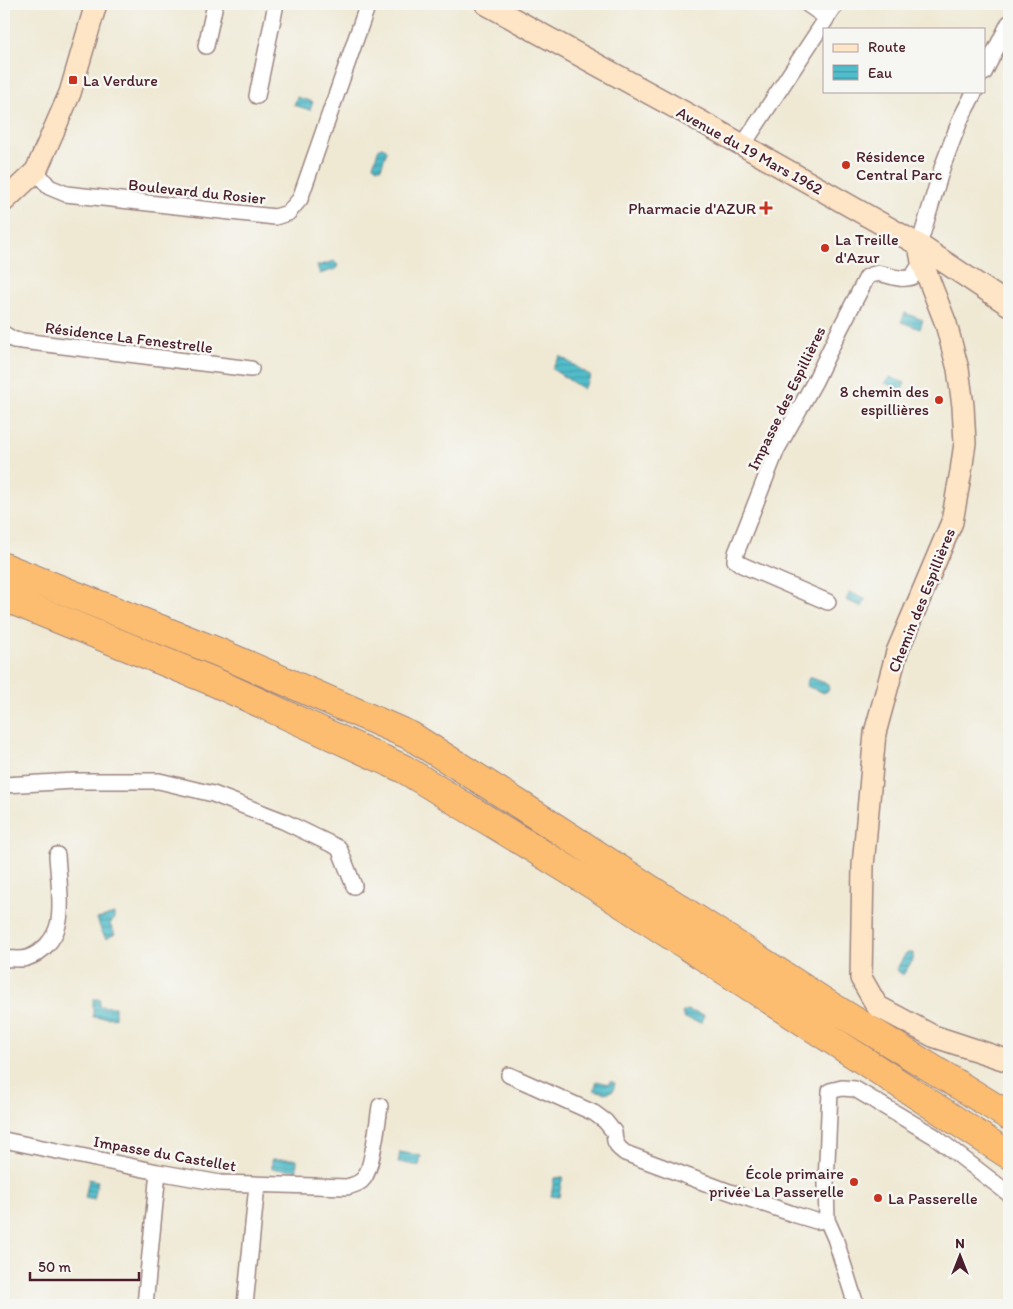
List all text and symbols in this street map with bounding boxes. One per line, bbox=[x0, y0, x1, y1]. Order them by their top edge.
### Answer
legend bbox=[823, 28, 986, 92]
text: Route bbox=[868, 38, 906, 56]
text: Eau bbox=[868, 64, 892, 82]
place label: La Verdure bbox=[83, 71, 158, 90]
marker: La Verdure bbox=[67, 74, 79, 86]
street label: Avenue du 19 Mars 1962 bbox=[673, 102, 827, 199]
place label: Résidence Central Parc bbox=[856, 147, 942, 184]
marker: Résidence Central Parc bbox=[840, 159, 852, 171]
street label: Boulevard du Rosier bbox=[127, 175, 267, 208]
place label: Pharmacie d'AZUR bbox=[628, 199, 756, 218]
marker: Pharmacie d'AZUR bbox=[760, 202, 772, 214]
place label: La Treille d'Azur bbox=[835, 230, 899, 267]
marker: La Treille d'Azur bbox=[819, 242, 831, 254]
street label: Résidence La Fenestrelle bbox=[44, 318, 214, 357]
street label: Impasse des Espillières bbox=[743, 323, 830, 473]
place label: 8 chemin des espillières bbox=[840, 382, 929, 419]
marker: 8 chemin des espillières bbox=[933, 394, 945, 406]
street label: Chemin des Espillières bbox=[884, 525, 959, 675]
street label: Impasse du Castellet bbox=[92, 1132, 238, 1175]
place label: École primaire privée La Passerelle bbox=[709, 1164, 844, 1201]
marker: École primaire privée La Passerelle bbox=[848, 1176, 860, 1188]
place label: La Passerelle bbox=[888, 1189, 978, 1208]
marker: La Passerelle bbox=[872, 1192, 884, 1204]
north arrow bbox=[936, 1232, 986, 1282]
text: N bbox=[955, 1235, 965, 1252]
scale bar bbox=[30, 1249, 139, 1281]
text: 50 m bbox=[38, 1258, 71, 1276]

